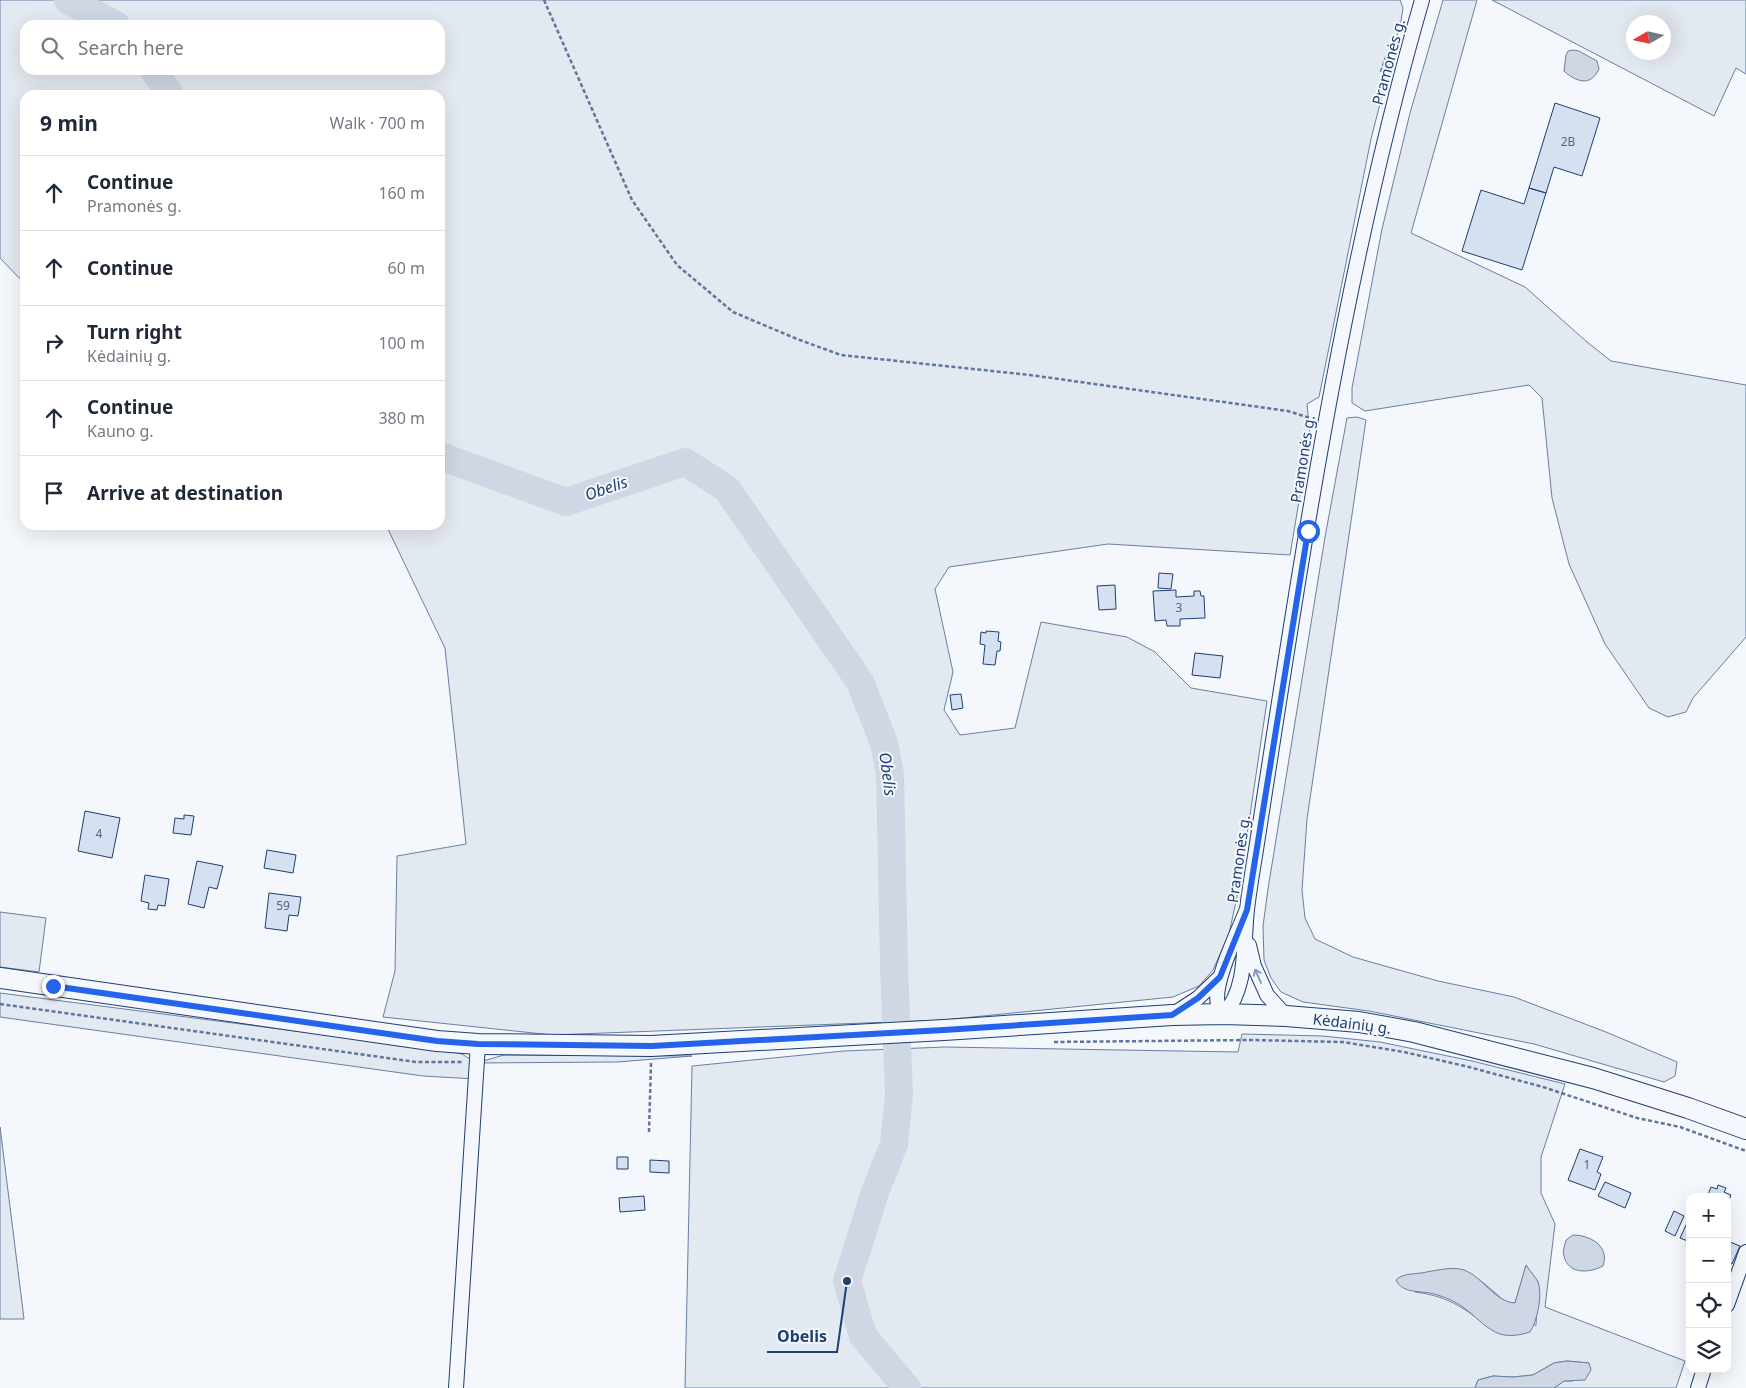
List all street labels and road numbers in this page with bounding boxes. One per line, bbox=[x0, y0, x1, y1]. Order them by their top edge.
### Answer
street label: Pramonės g. bbox=[1367, 16, 1409, 107]
street label: Pramonės g. bbox=[1285, 414, 1319, 504]
street label: Pramonės g. bbox=[1222, 814, 1254, 904]
street label: Kėdainių g. bbox=[1312, 1008, 1392, 1038]

